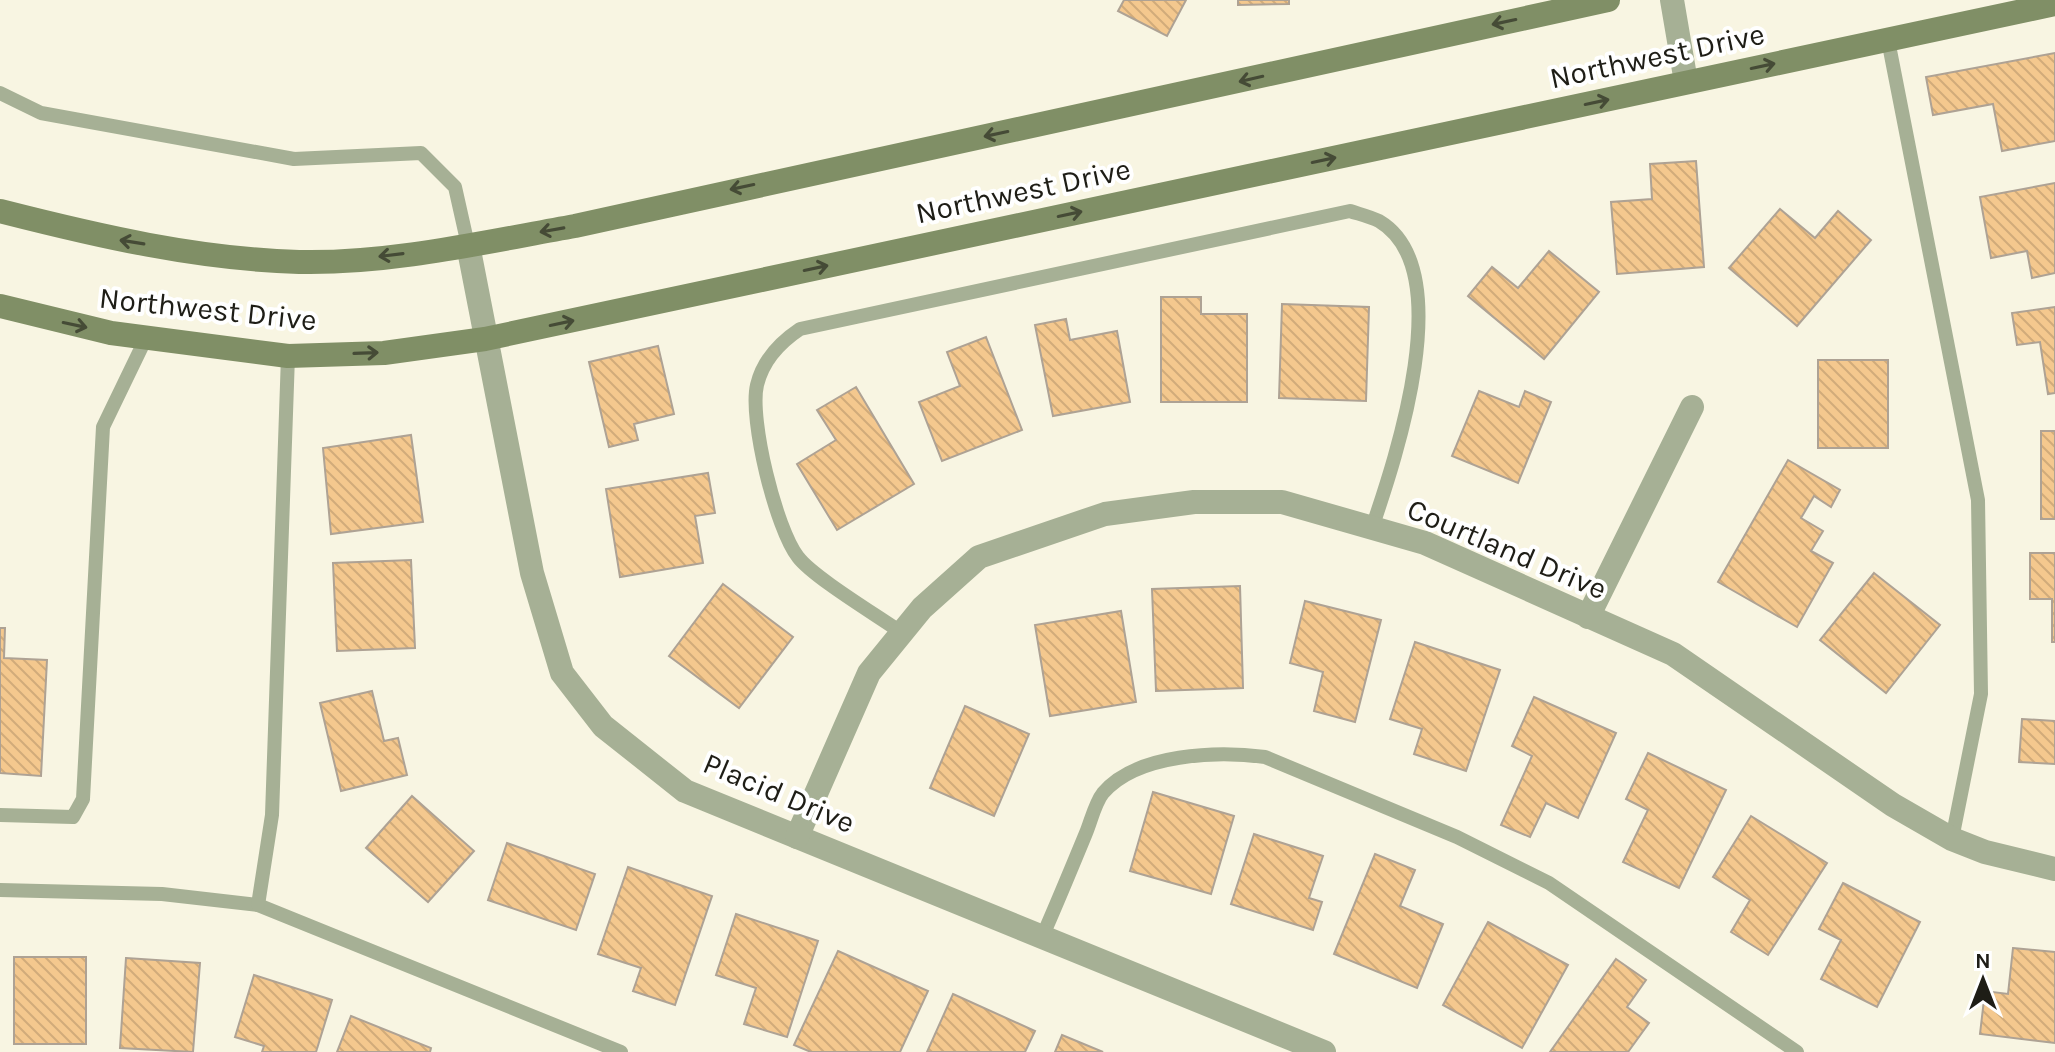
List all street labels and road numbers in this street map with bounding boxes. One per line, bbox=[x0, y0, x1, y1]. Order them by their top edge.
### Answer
street label: Northwest Drive bbox=[1546, 16, 1768, 96]
street label: Northwest Drive bbox=[912, 151, 1134, 231]
street label: Northwest Drive bbox=[97, 280, 319, 338]
street label: Courtland Drive bbox=[1402, 491, 1612, 607]
street label: Placid Drive bbox=[698, 745, 860, 841]

